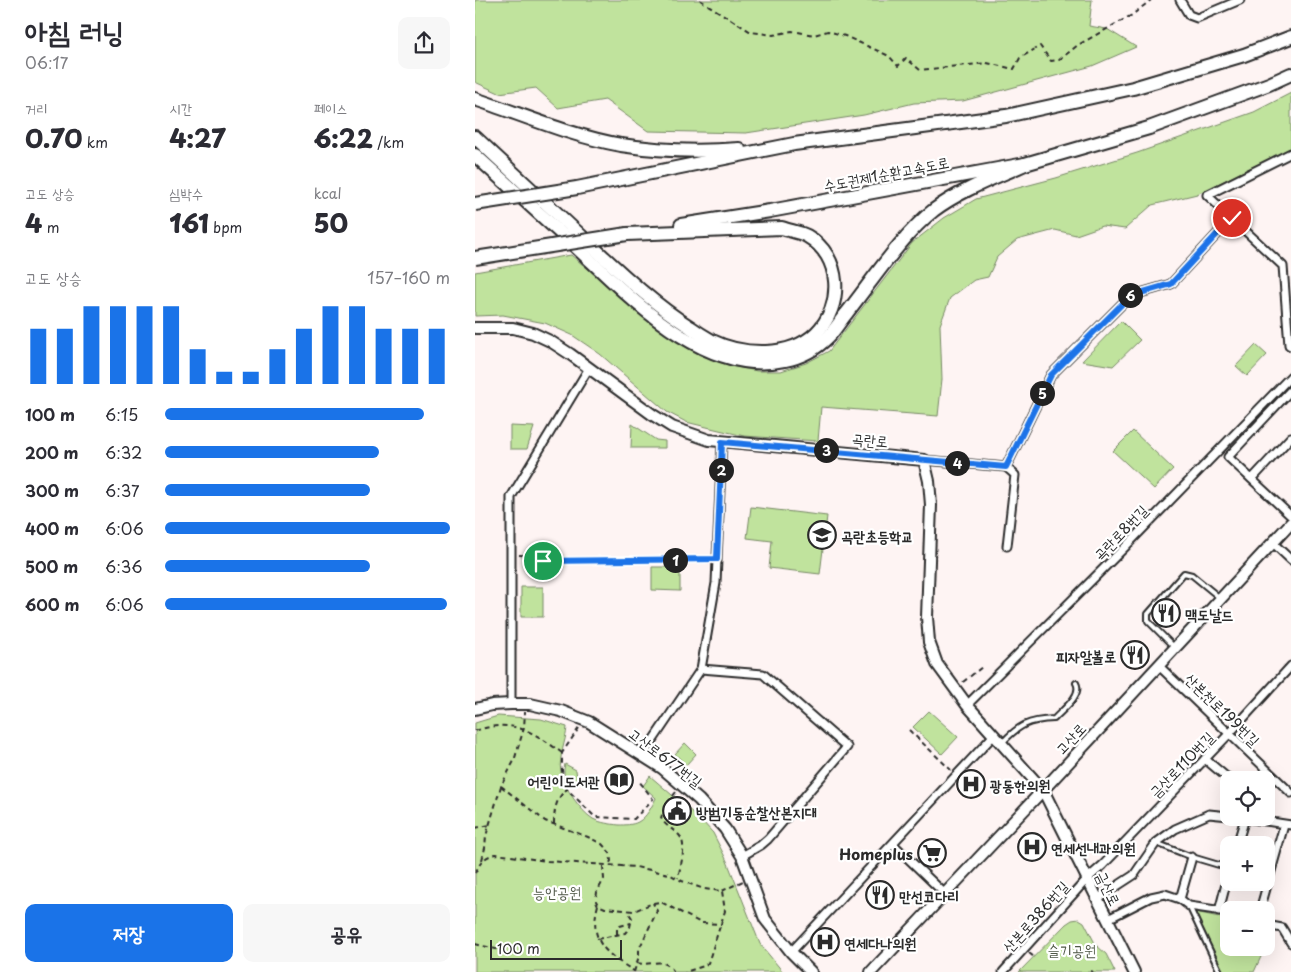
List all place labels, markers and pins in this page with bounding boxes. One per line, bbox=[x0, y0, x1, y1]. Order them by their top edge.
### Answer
pin bbox=[1211, 197, 1253, 239]
pin: 6 bbox=[1117, 282, 1143, 308]
pin: 5 bbox=[1029, 380, 1055, 406]
pin: 3 bbox=[813, 438, 839, 462]
pin: 4 bbox=[945, 450, 969, 476]
pin: 2 bbox=[709, 458, 733, 482]
school or university icon: 곡란초등학교 bbox=[807, 520, 837, 550]
place label: 곡란초등학교 bbox=[841, 524, 913, 547]
pin bbox=[522, 540, 564, 582]
pin: 1 bbox=[663, 548, 687, 572]
restaurant icon: 맥도날드 bbox=[1151, 598, 1181, 628]
place label: 맥도날드 bbox=[1185, 602, 1233, 625]
restaurant icon: 피자알볼로 bbox=[1120, 640, 1150, 670]
place label: 피자알볼로 bbox=[1056, 644, 1116, 667]
library icon: 어린이도서관 bbox=[604, 765, 634, 795]
place label: 어린이도서관 bbox=[528, 769, 600, 792]
hospital icon: 광동한의원 bbox=[956, 769, 986, 799]
place label: 광동한의원 bbox=[989, 773, 1050, 796]
public building icon: 방범기동순찰산본지대 bbox=[662, 796, 692, 826]
place label: 방범기동순찰산본지대 bbox=[696, 800, 817, 823]
hospital icon: 연세선내과의원 bbox=[1017, 832, 1047, 862]
place label: 연세선내과의원 bbox=[1051, 836, 1136, 859]
supermarket icon: Homeplus bbox=[917, 838, 947, 868]
place label: Homeplus bbox=[839, 842, 913, 865]
restaurant icon: 만선코다리 bbox=[865, 880, 895, 910]
place label: 만선코다리 bbox=[899, 884, 959, 907]
hospital icon: 연세다나의원 bbox=[810, 927, 840, 957]
place label: 연세다나의원 bbox=[844, 931, 916, 954]

